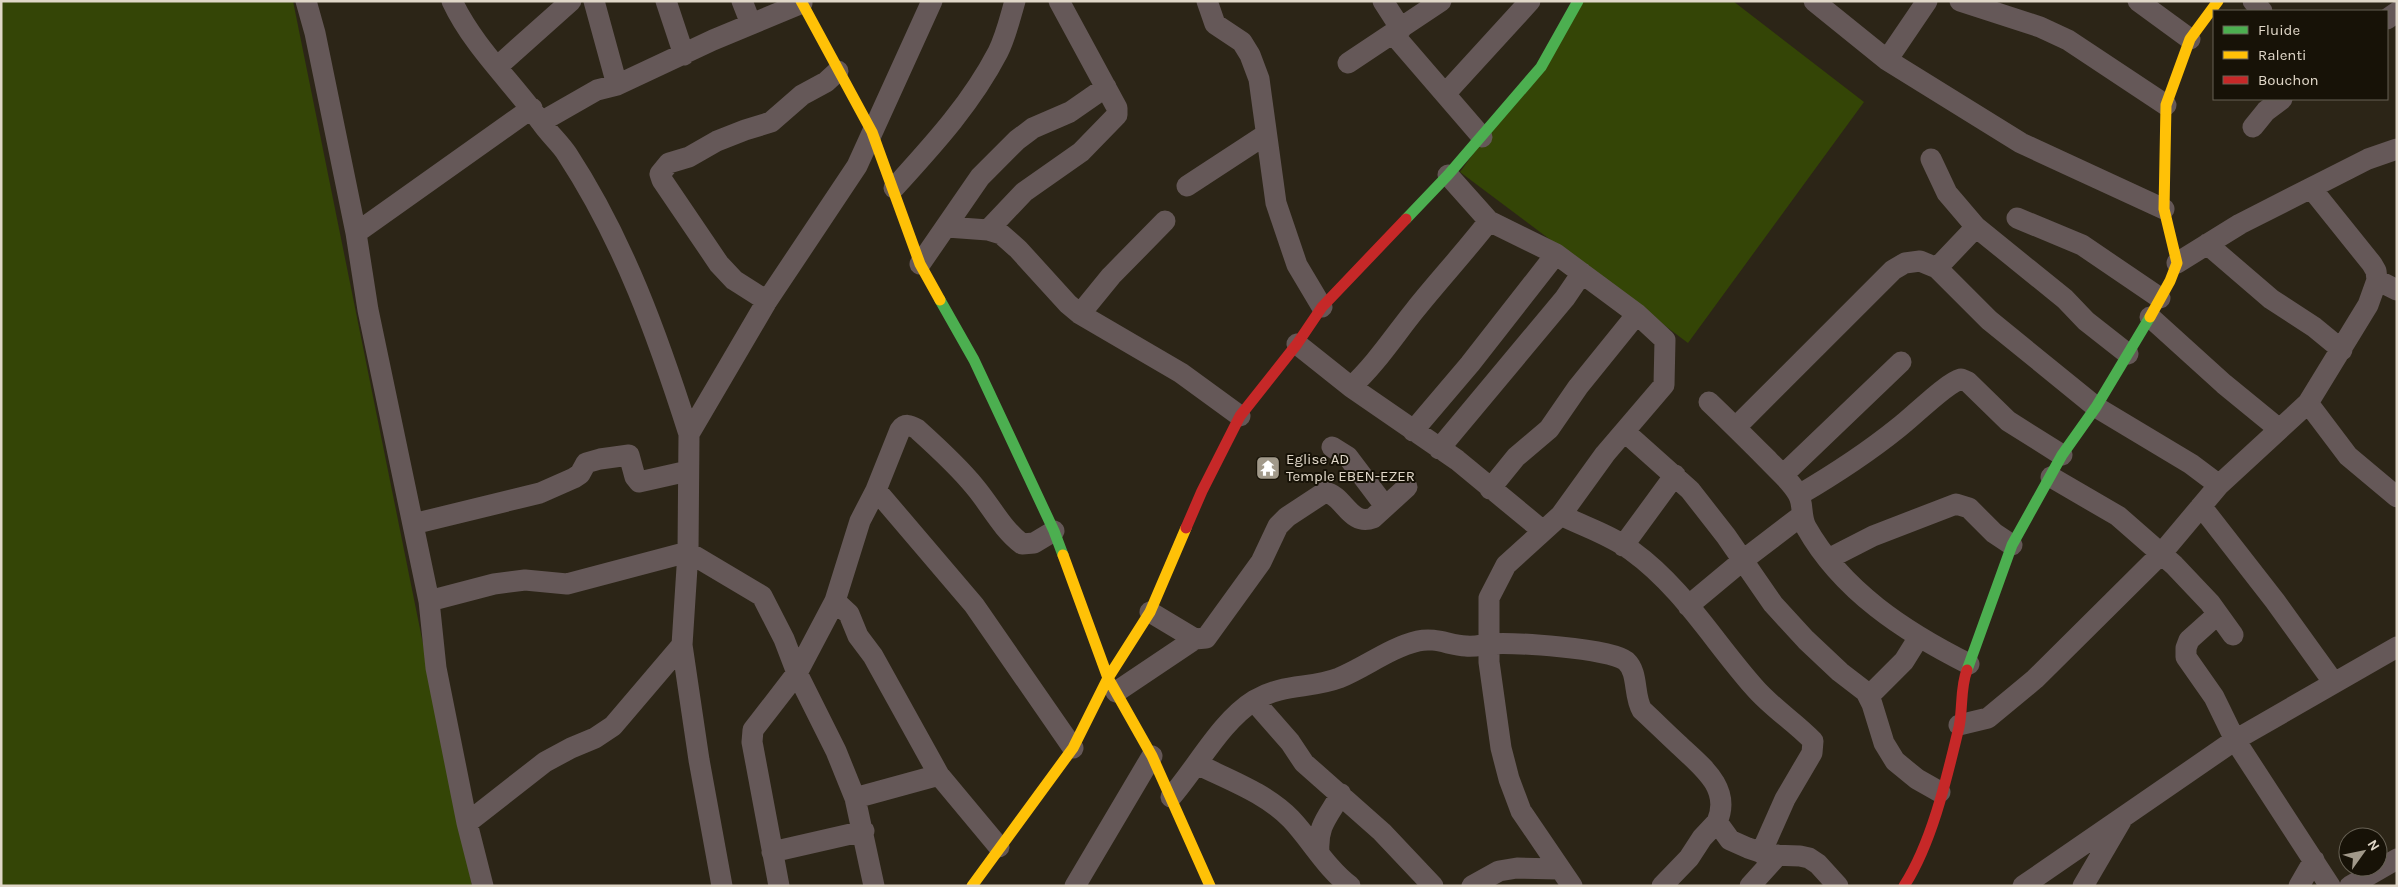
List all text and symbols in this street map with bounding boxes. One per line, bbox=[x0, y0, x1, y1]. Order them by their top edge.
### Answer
legend bbox=[2213, 10, 2388, 100]
text: Fluide bbox=[2258, 21, 2300, 39]
text: Ralenti bbox=[2258, 46, 2307, 64]
text: Bouchon bbox=[2258, 71, 2319, 89]
place label: Eglise AD Temple EBEN-EZER bbox=[1286, 450, 1415, 485]
temple icon: Eglise AD Temple EBEN-EZER bbox=[1255, 455, 1281, 481]
north arrow bbox=[2338, 827, 2388, 877]
text: N bbox=[2364, 836, 2383, 854]

